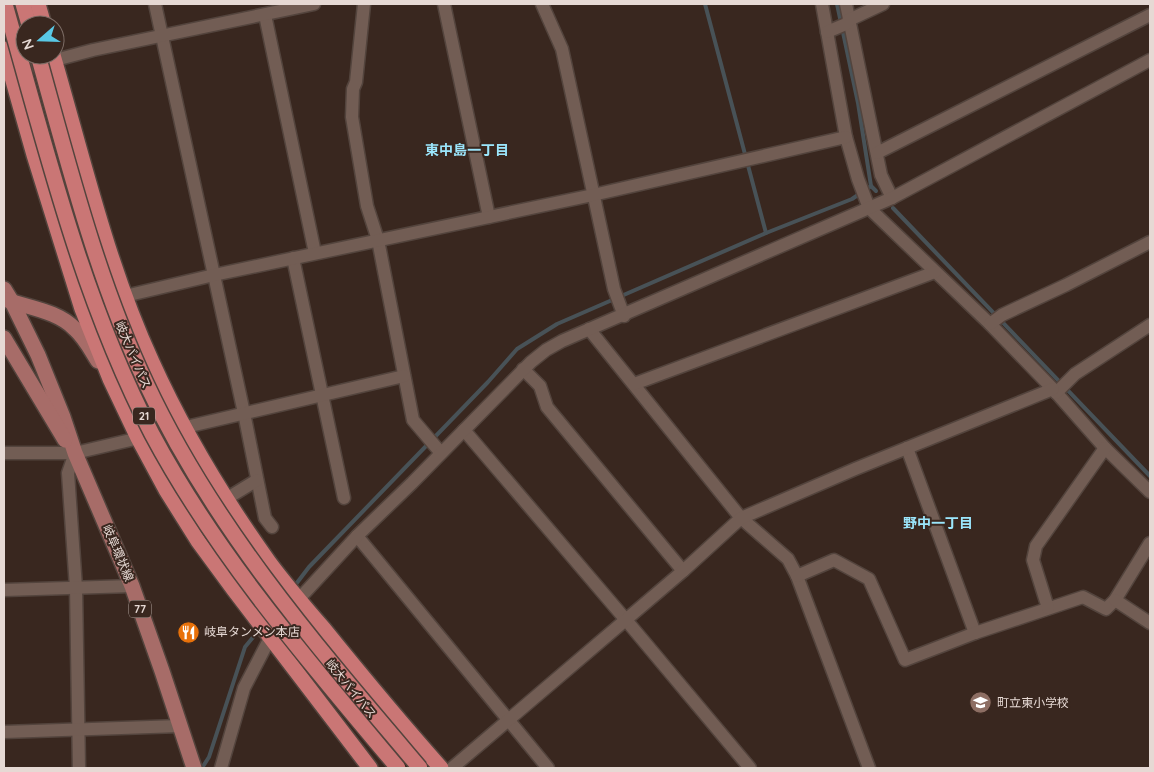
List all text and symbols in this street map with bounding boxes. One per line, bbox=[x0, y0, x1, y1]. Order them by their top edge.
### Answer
north arrow bbox=[15, 15, 65, 65]
text: N bbox=[18, 37, 38, 52]
district label: 東中島一丁目 bbox=[425, 141, 509, 159]
street label: 岐大バイパス bbox=[113, 319, 154, 391]
road number: 21 bbox=[133, 408, 155, 424]
district label: 野中一丁目 bbox=[903, 514, 973, 532]
street label: 岐阜環状線 bbox=[100, 522, 137, 583]
road number: 77 bbox=[129, 600, 151, 618]
restaurant icon: 岐阜タンメン本店 bbox=[176, 620, 200, 644]
place label: 岐阜タンメン本店 bbox=[204, 624, 300, 639]
street label: 岐大バイパス bbox=[323, 656, 380, 721]
school or university icon: 町立東小学校 bbox=[969, 691, 993, 715]
place label: 町立東小学校 bbox=[997, 695, 1069, 710]

